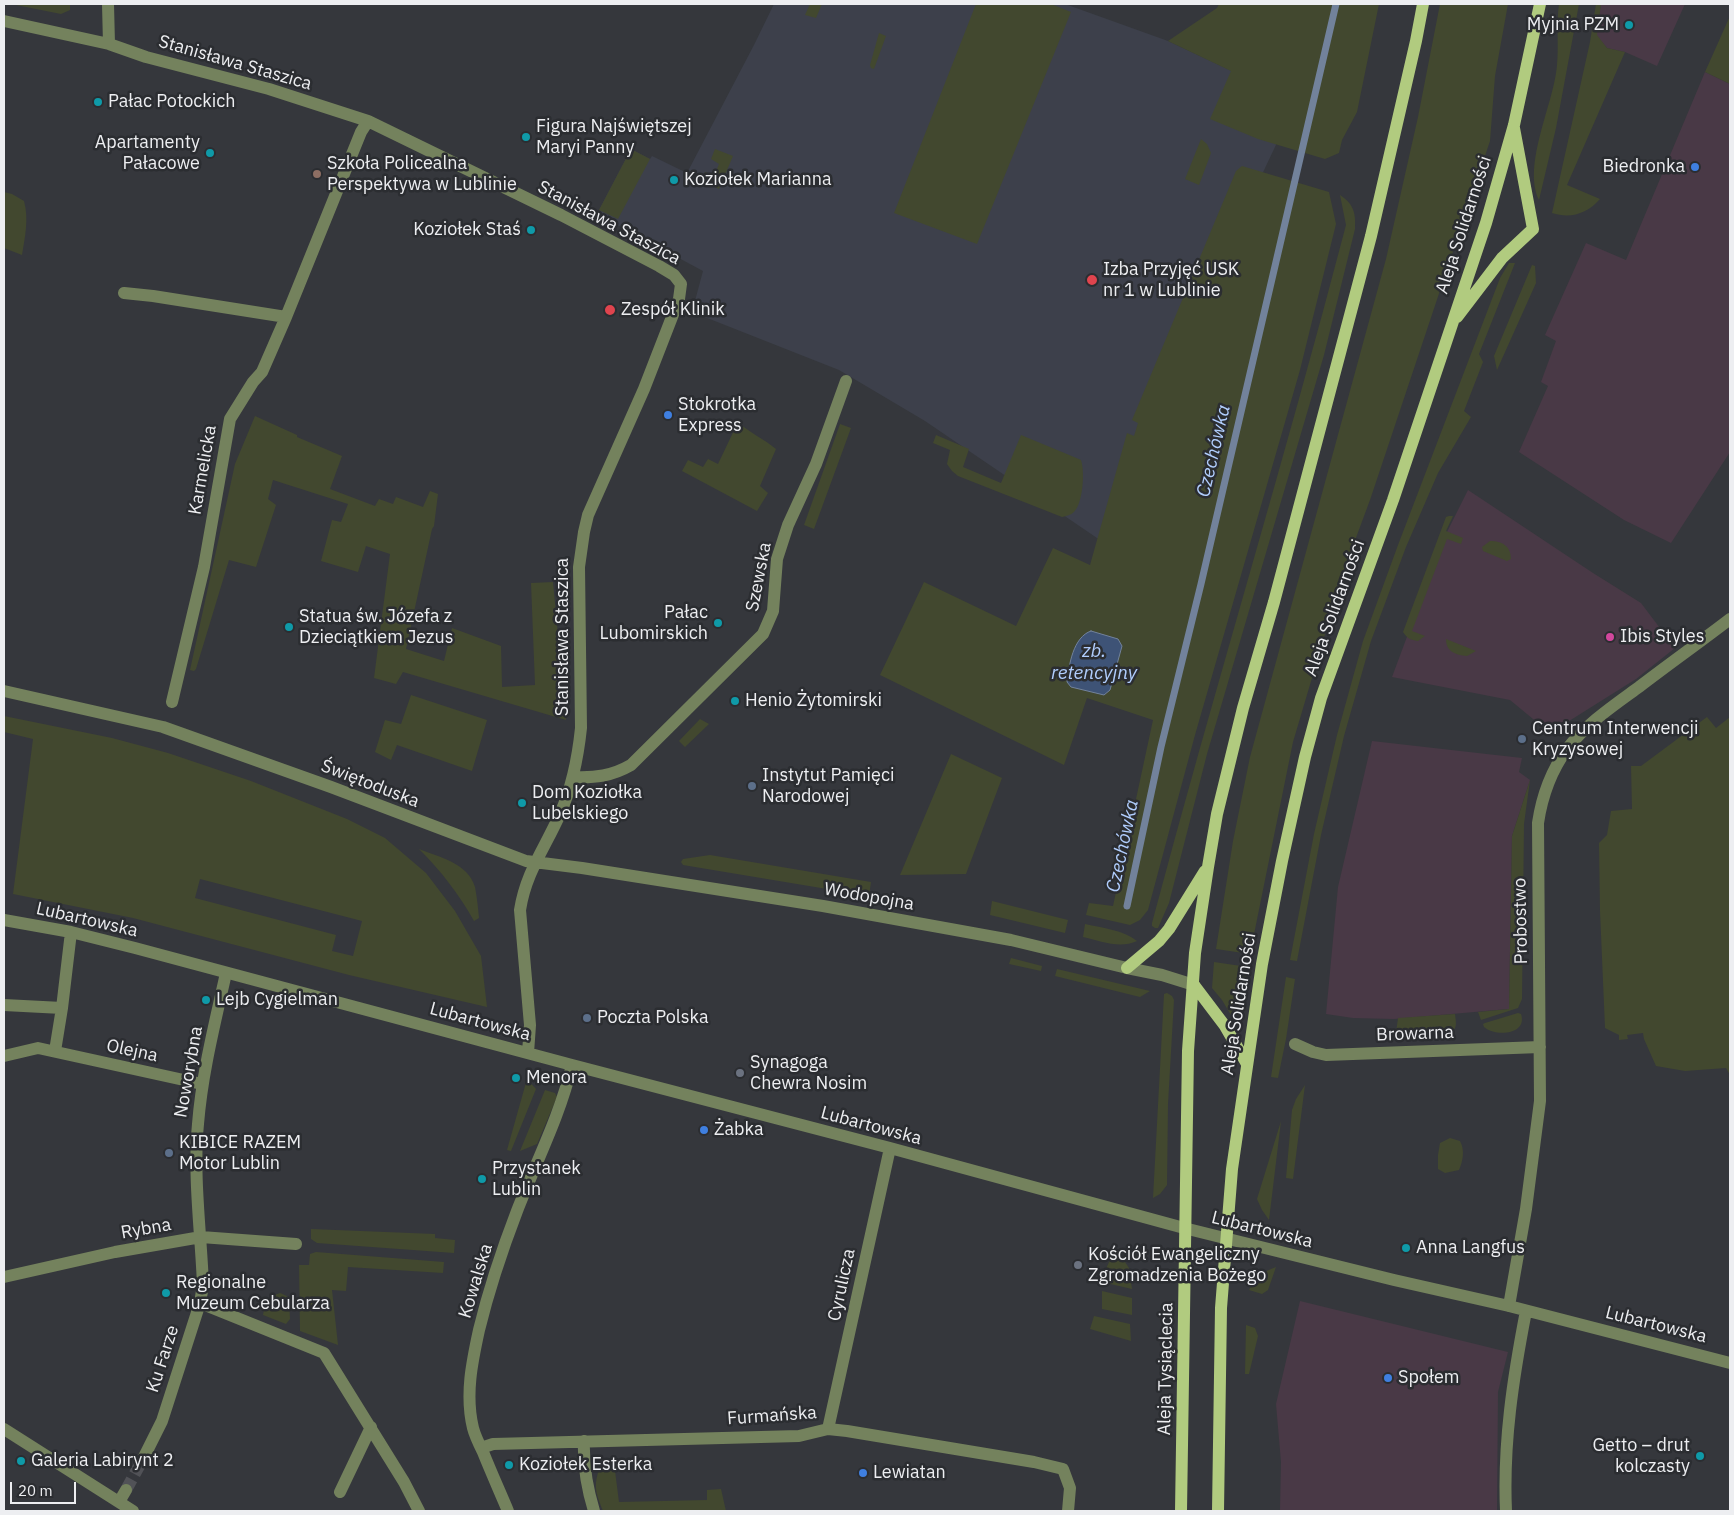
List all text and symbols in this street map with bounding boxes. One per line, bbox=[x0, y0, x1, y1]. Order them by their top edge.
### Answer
place label: Myjnia PZM bbox=[1527, 14, 1619, 36]
marker: Myjnia PZM bbox=[1623, 19, 1635, 31]
street label: Stanisława Staszica bbox=[156, 31, 314, 95]
place label: Pałac Potockich bbox=[108, 91, 236, 113]
marker: Pałac Potockich bbox=[92, 96, 104, 108]
place label: Figura Najświętszej Maryi Panny bbox=[536, 116, 692, 158]
marker: Figura Najświętszej Maryi Panny bbox=[520, 131, 532, 143]
place label: Apartamenty Pałacowe bbox=[95, 132, 200, 174]
marker: Apartamenty Pałacowe bbox=[204, 147, 216, 159]
place label: Szkoła Policealna Perspektywa w Lublinie bbox=[327, 153, 517, 195]
street label: Aleja Solidarności bbox=[1431, 153, 1497, 297]
place label: Biedronka bbox=[1603, 156, 1685, 178]
marker: Biedronka bbox=[1689, 161, 1701, 173]
marker: Szkoła Policealna Perspektywa w Lublinie bbox=[311, 168, 323, 180]
place label: Koziołek Marianna bbox=[684, 169, 832, 191]
marker: Koziołek Marianna bbox=[668, 174, 680, 186]
street label: Stanisława Staszica bbox=[534, 176, 684, 270]
place label: Koziołek Staś bbox=[413, 219, 521, 241]
marker: Koziołek Staś bbox=[525, 224, 537, 236]
place label: Izba Przyjęć USK nr 1 w Lublinie bbox=[1103, 259, 1239, 302]
marker: Izba Przyjęć USK nr 1 w Lublinie bbox=[1085, 273, 1099, 287]
place label: Zespół Klinik bbox=[621, 299, 725, 321]
marker: Zespół Klinik bbox=[603, 303, 617, 317]
place label: Stokrotka Express bbox=[678, 394, 756, 436]
water label: Czechówka bbox=[1192, 403, 1236, 499]
marker: Stokrotka Express bbox=[662, 409, 674, 421]
street label: Karmelicka bbox=[185, 424, 221, 516]
street label: Aleja Solidarności bbox=[1300, 537, 1370, 679]
street label: Szewska bbox=[742, 541, 776, 613]
street label: Stanisława Staszica bbox=[552, 558, 574, 716]
place label: Pałac Lubomirskich bbox=[600, 602, 708, 644]
place label: Statua św. Józefa z Dzieciątkiem Jezus bbox=[299, 606, 453, 649]
marker: Pałac Lubomirskich bbox=[712, 617, 724, 629]
marker: Statua św. Józefa z Dzieciątkiem Jezus bbox=[283, 621, 295, 633]
place label: Ibis Styles bbox=[1620, 626, 1704, 648]
marker: Ibis Styles bbox=[1604, 631, 1616, 643]
water label: zb. retencyjny bbox=[1051, 641, 1137, 685]
place label: Henio Żytomirski bbox=[745, 690, 882, 712]
marker: Henio Żytomirski bbox=[729, 695, 741, 707]
place label: Centrum Interwencji Kryzysowej bbox=[1532, 718, 1699, 761]
marker: Centrum Interwencji Kryzysowej bbox=[1516, 733, 1528, 745]
street label: Świętoduska bbox=[318, 755, 422, 813]
place label: Instytut Pamięci Narodowej bbox=[762, 765, 894, 808]
marker: Instytut Pamięci Narodowej bbox=[746, 780, 758, 792]
place label: Dom Koziołka Lubelskiego bbox=[532, 782, 642, 824]
marker: Dom Koziołka Lubelskiego bbox=[516, 797, 528, 809]
water label: Czechówka bbox=[1102, 798, 1144, 894]
street label: Wodopojna bbox=[822, 878, 916, 916]
street label: Probostwo bbox=[1509, 878, 1533, 964]
street label: Lubartowska bbox=[34, 898, 140, 942]
street label: Aleja Solidarności bbox=[1217, 931, 1261, 1077]
place label: Lejb Cygielman bbox=[216, 989, 338, 1011]
marker: Lejb Cygielman bbox=[200, 994, 212, 1006]
street label: Lubartowska bbox=[427, 998, 533, 1046]
place label: Poczta Polska bbox=[597, 1007, 709, 1029]
marker: Poczta Polska bbox=[581, 1012, 593, 1024]
street label: Browarna bbox=[1376, 1022, 1454, 1046]
street label: Noworybna bbox=[170, 1025, 208, 1119]
street label: Olejna bbox=[104, 1035, 160, 1067]
place label: Synagoga Chewra Nosim bbox=[750, 1052, 867, 1094]
place label: Menora bbox=[526, 1067, 587, 1089]
marker: Synagoga Chewra Nosim bbox=[734, 1067, 746, 1079]
marker: Menora bbox=[510, 1072, 522, 1084]
street label: Lubartowska bbox=[818, 1102, 924, 1150]
place label: Żabka bbox=[714, 1119, 763, 1141]
marker: Żabka bbox=[698, 1124, 710, 1136]
place label: KIBICE RAZEM Motor Lublin bbox=[179, 1132, 301, 1174]
marker: KIBICE RAZEM Motor Lublin bbox=[163, 1147, 175, 1159]
place label: Przystanek Lublin bbox=[492, 1158, 581, 1200]
marker: Przystanek Lublin bbox=[476, 1173, 488, 1185]
street label: Lubartowska bbox=[1209, 1207, 1315, 1253]
street label: Rybna bbox=[119, 1214, 173, 1244]
place label: Anna Langfus bbox=[1416, 1237, 1525, 1259]
street label: Kowalska bbox=[454, 1241, 498, 1321]
marker: Anna Langfus bbox=[1400, 1242, 1412, 1254]
place label: Kościół Ewangeliczny Zgromadzenia Bożego bbox=[1088, 1244, 1266, 1286]
street label: Cyrulicza bbox=[824, 1247, 860, 1323]
marker: Kościół Ewangeliczny Zgromadzenia Bożego bbox=[1072, 1259, 1084, 1271]
place label: Regionalne Muzeum Cebularza bbox=[176, 1272, 330, 1315]
marker: Regionalne Muzeum Cebularza bbox=[160, 1287, 172, 1299]
street label: Aleja Tysiąclecia bbox=[1154, 1302, 1178, 1436]
street label: Lubartowska bbox=[1603, 1302, 1709, 1348]
street label: Ku Farze bbox=[142, 1323, 184, 1395]
place label: Społem bbox=[1398, 1367, 1460, 1389]
marker: Społem bbox=[1382, 1372, 1394, 1384]
street label: Furmańska bbox=[726, 1402, 818, 1430]
place label: Getto – drut kolczasty bbox=[1592, 1435, 1690, 1478]
place label: Galeria Labirynt 2 bbox=[31, 1450, 174, 1472]
marker: Getto – drut kolczasty bbox=[1694, 1450, 1706, 1462]
place label: Koziołek Esterka bbox=[519, 1454, 652, 1476]
marker: Galeria Labirynt 2 bbox=[15, 1455, 27, 1467]
marker: Koziołek Esterka bbox=[503, 1459, 515, 1471]
place label: Lewiatan bbox=[873, 1462, 946, 1484]
marker: Lewiatan bbox=[857, 1467, 869, 1479]
scale bar bbox=[12, 1472, 79, 1504]
text: 20 m bbox=[18, 1481, 53, 1500]

